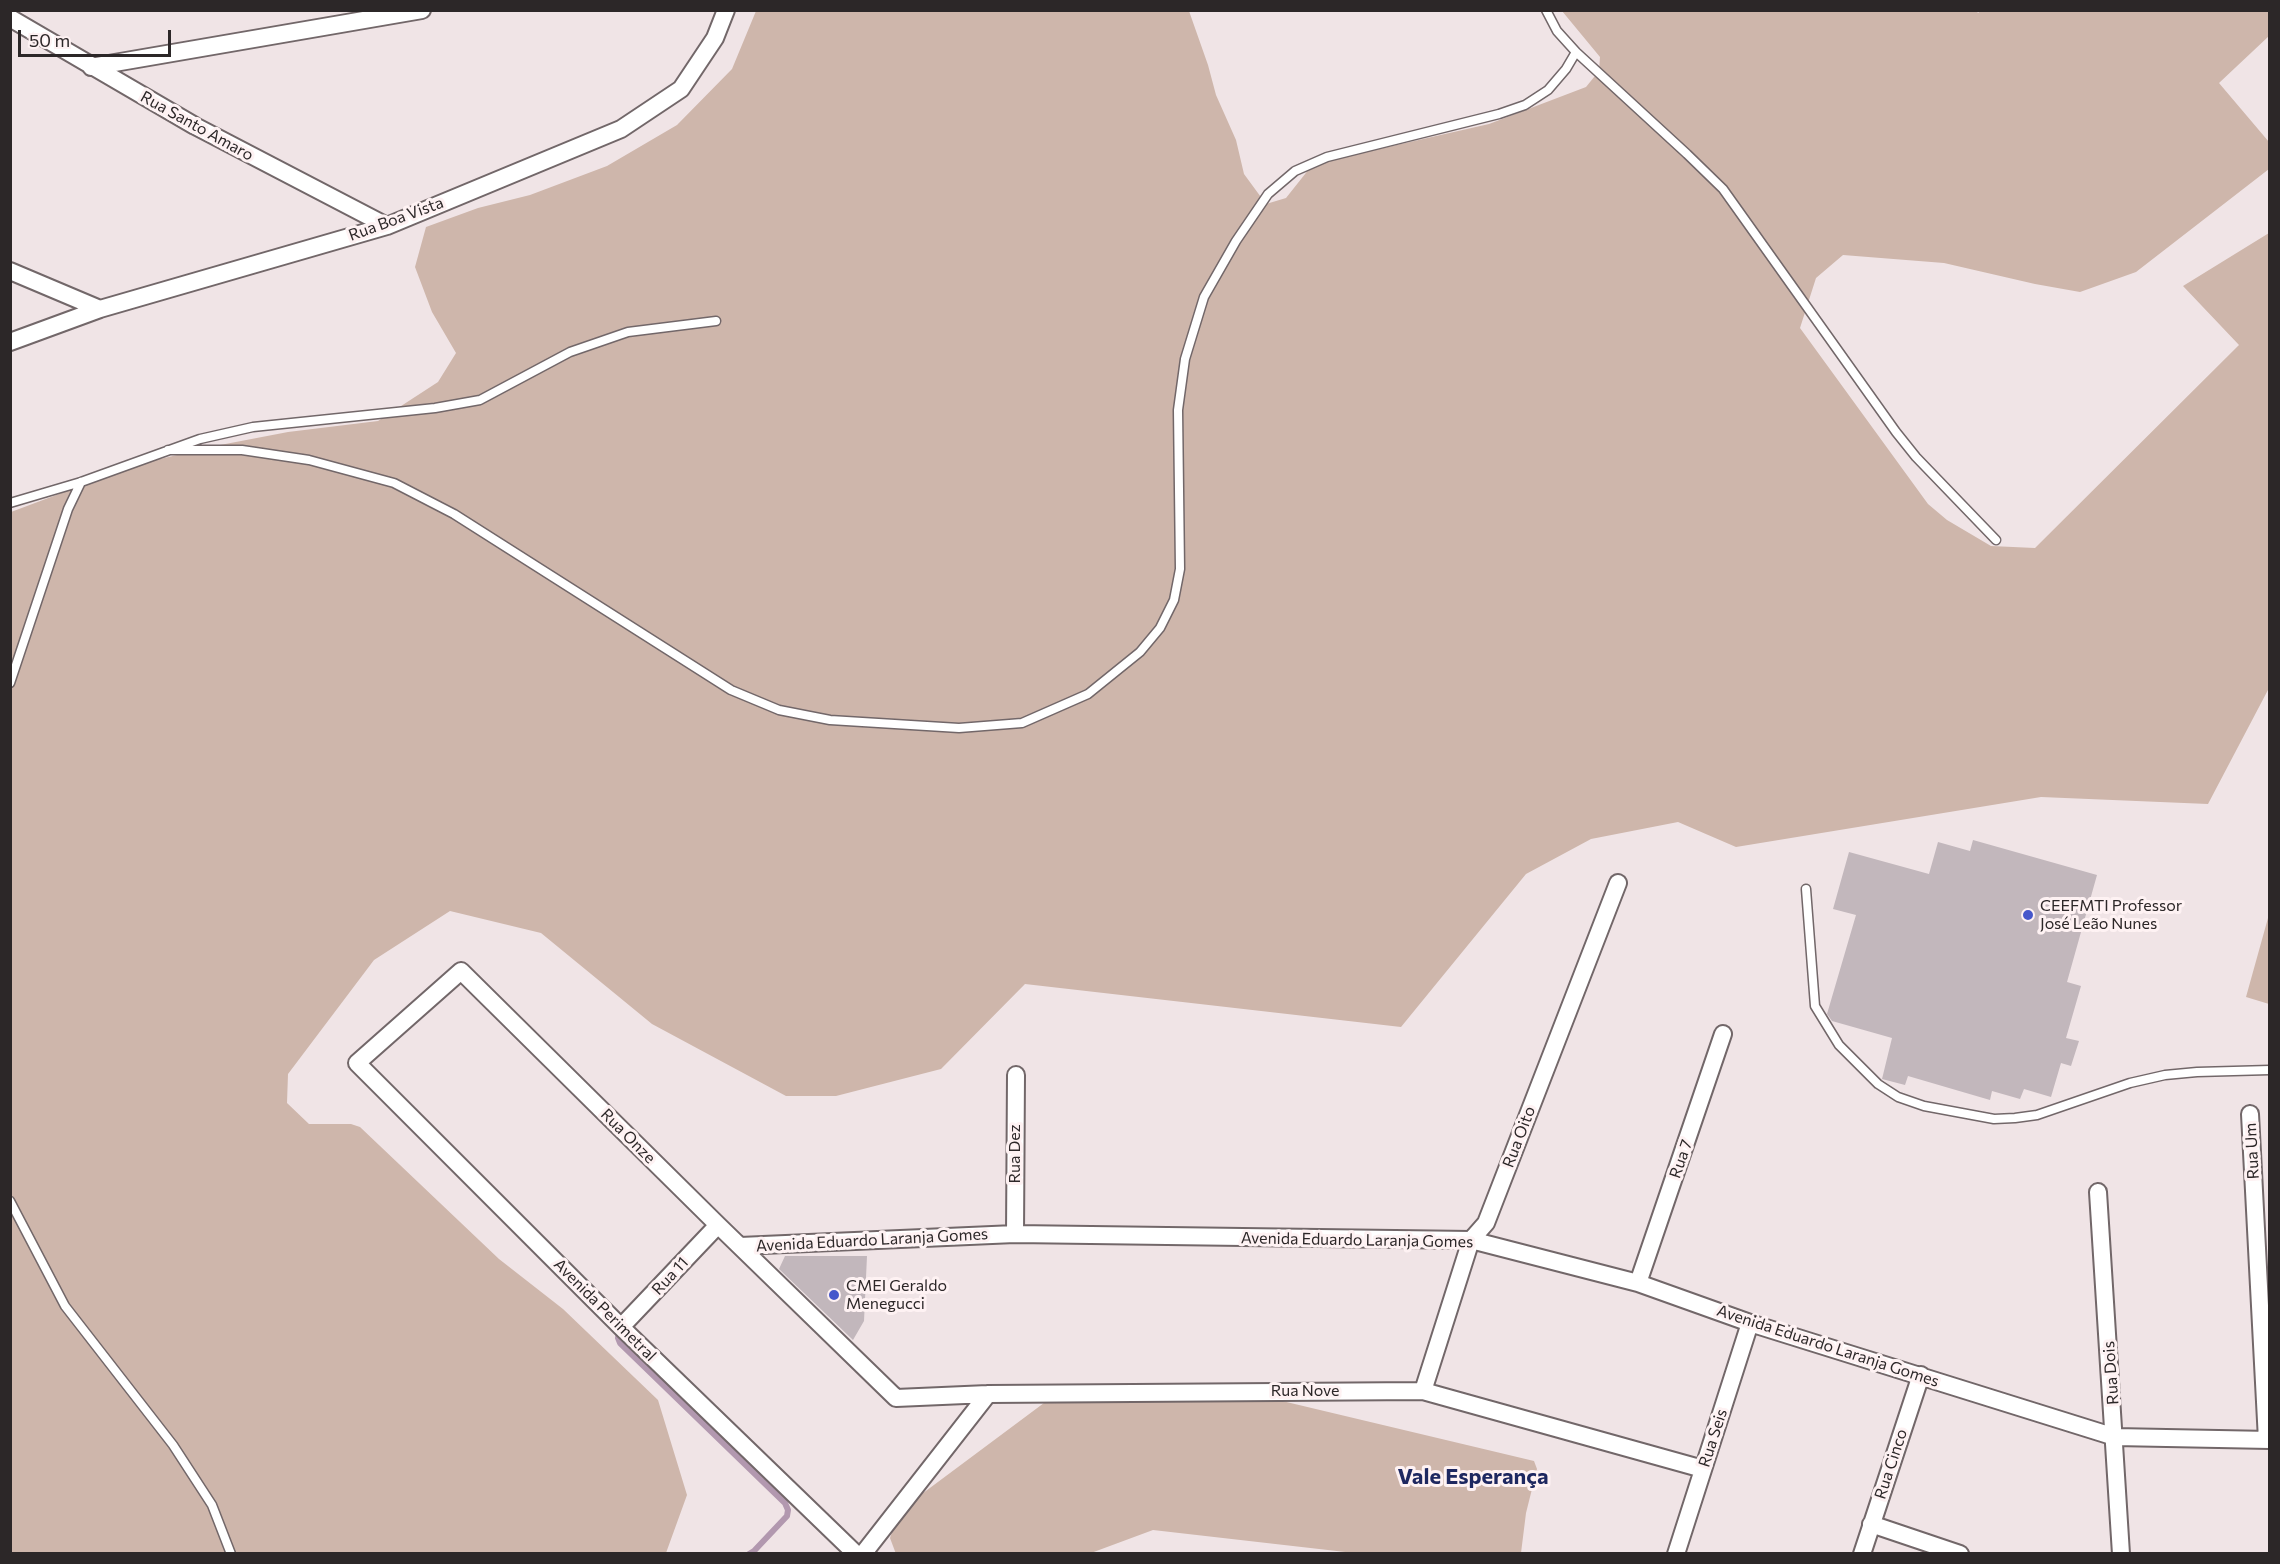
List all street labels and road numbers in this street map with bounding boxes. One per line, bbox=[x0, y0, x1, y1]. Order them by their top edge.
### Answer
street label: Rua Santo Amaro bbox=[137, 87, 257, 165]
street label: Rua Boa Vista bbox=[346, 193, 446, 245]
street label: Rua Oito bbox=[1499, 1104, 1539, 1170]
street label: Rua Onze bbox=[597, 1105, 659, 1167]
street label: Rua Um bbox=[2241, 1122, 2263, 1180]
street label: Rua Dez bbox=[1005, 1124, 1025, 1184]
street label: Rua 7 bbox=[1666, 1137, 1696, 1181]
street label: Avenida Eduardo Laranja Gomes bbox=[755, 1224, 989, 1256]
street label: Avenida Eduardo Laranja Gomes bbox=[1241, 1228, 1473, 1252]
street label: Rua 11 bbox=[648, 1253, 692, 1299]
street label: Avenida Perimetral bbox=[550, 1255, 660, 1365]
street label: Avenida Eduardo Laranja Gomes bbox=[1714, 1301, 1942, 1391]
street label: Rua Dois bbox=[2099, 1341, 2123, 1405]
street label: Rua Nove bbox=[1271, 1381, 1339, 1401]
street label: Rua Seis bbox=[1695, 1406, 1731, 1470]
street label: Rua Cinco bbox=[1871, 1426, 1911, 1502]

